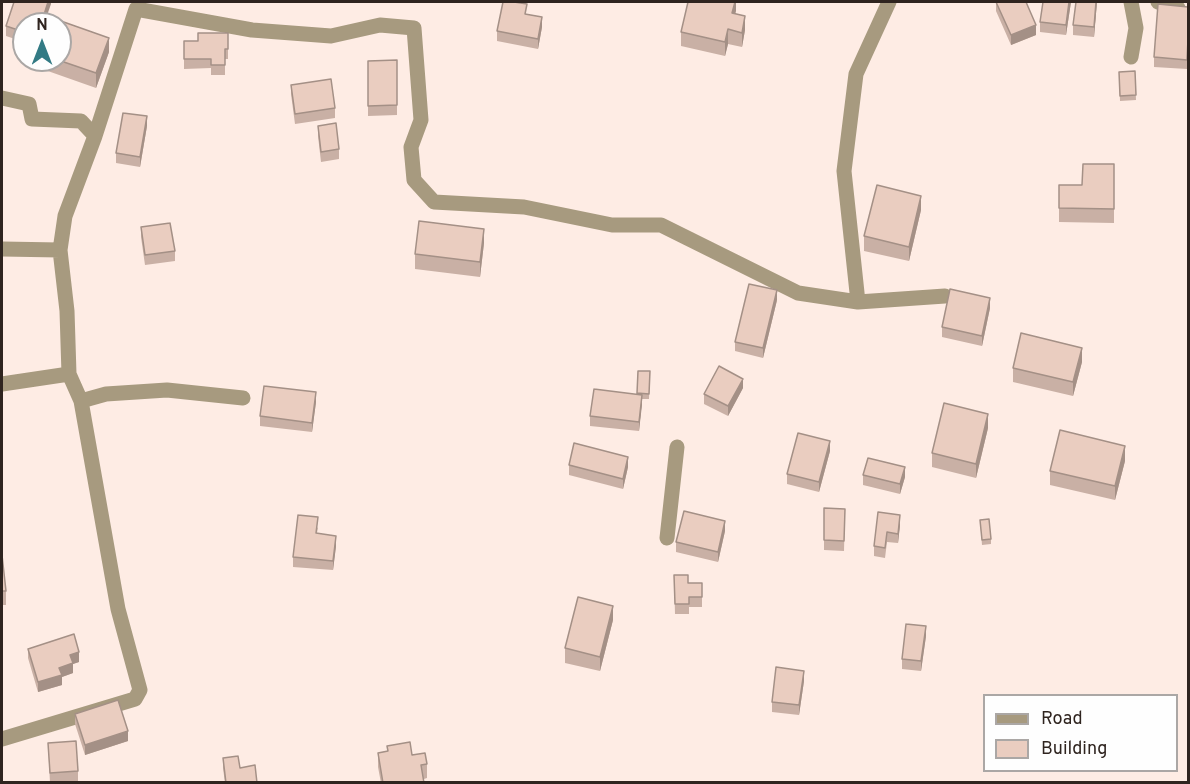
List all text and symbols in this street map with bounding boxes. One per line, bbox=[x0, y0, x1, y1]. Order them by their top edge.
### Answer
north arrow bbox=[12, 12, 72, 72]
text: N bbox=[36, 16, 48, 36]
legend bbox=[983, 694, 1178, 772]
text: Road bbox=[1041, 708, 1083, 731]
text: Building bbox=[1041, 738, 1107, 761]

